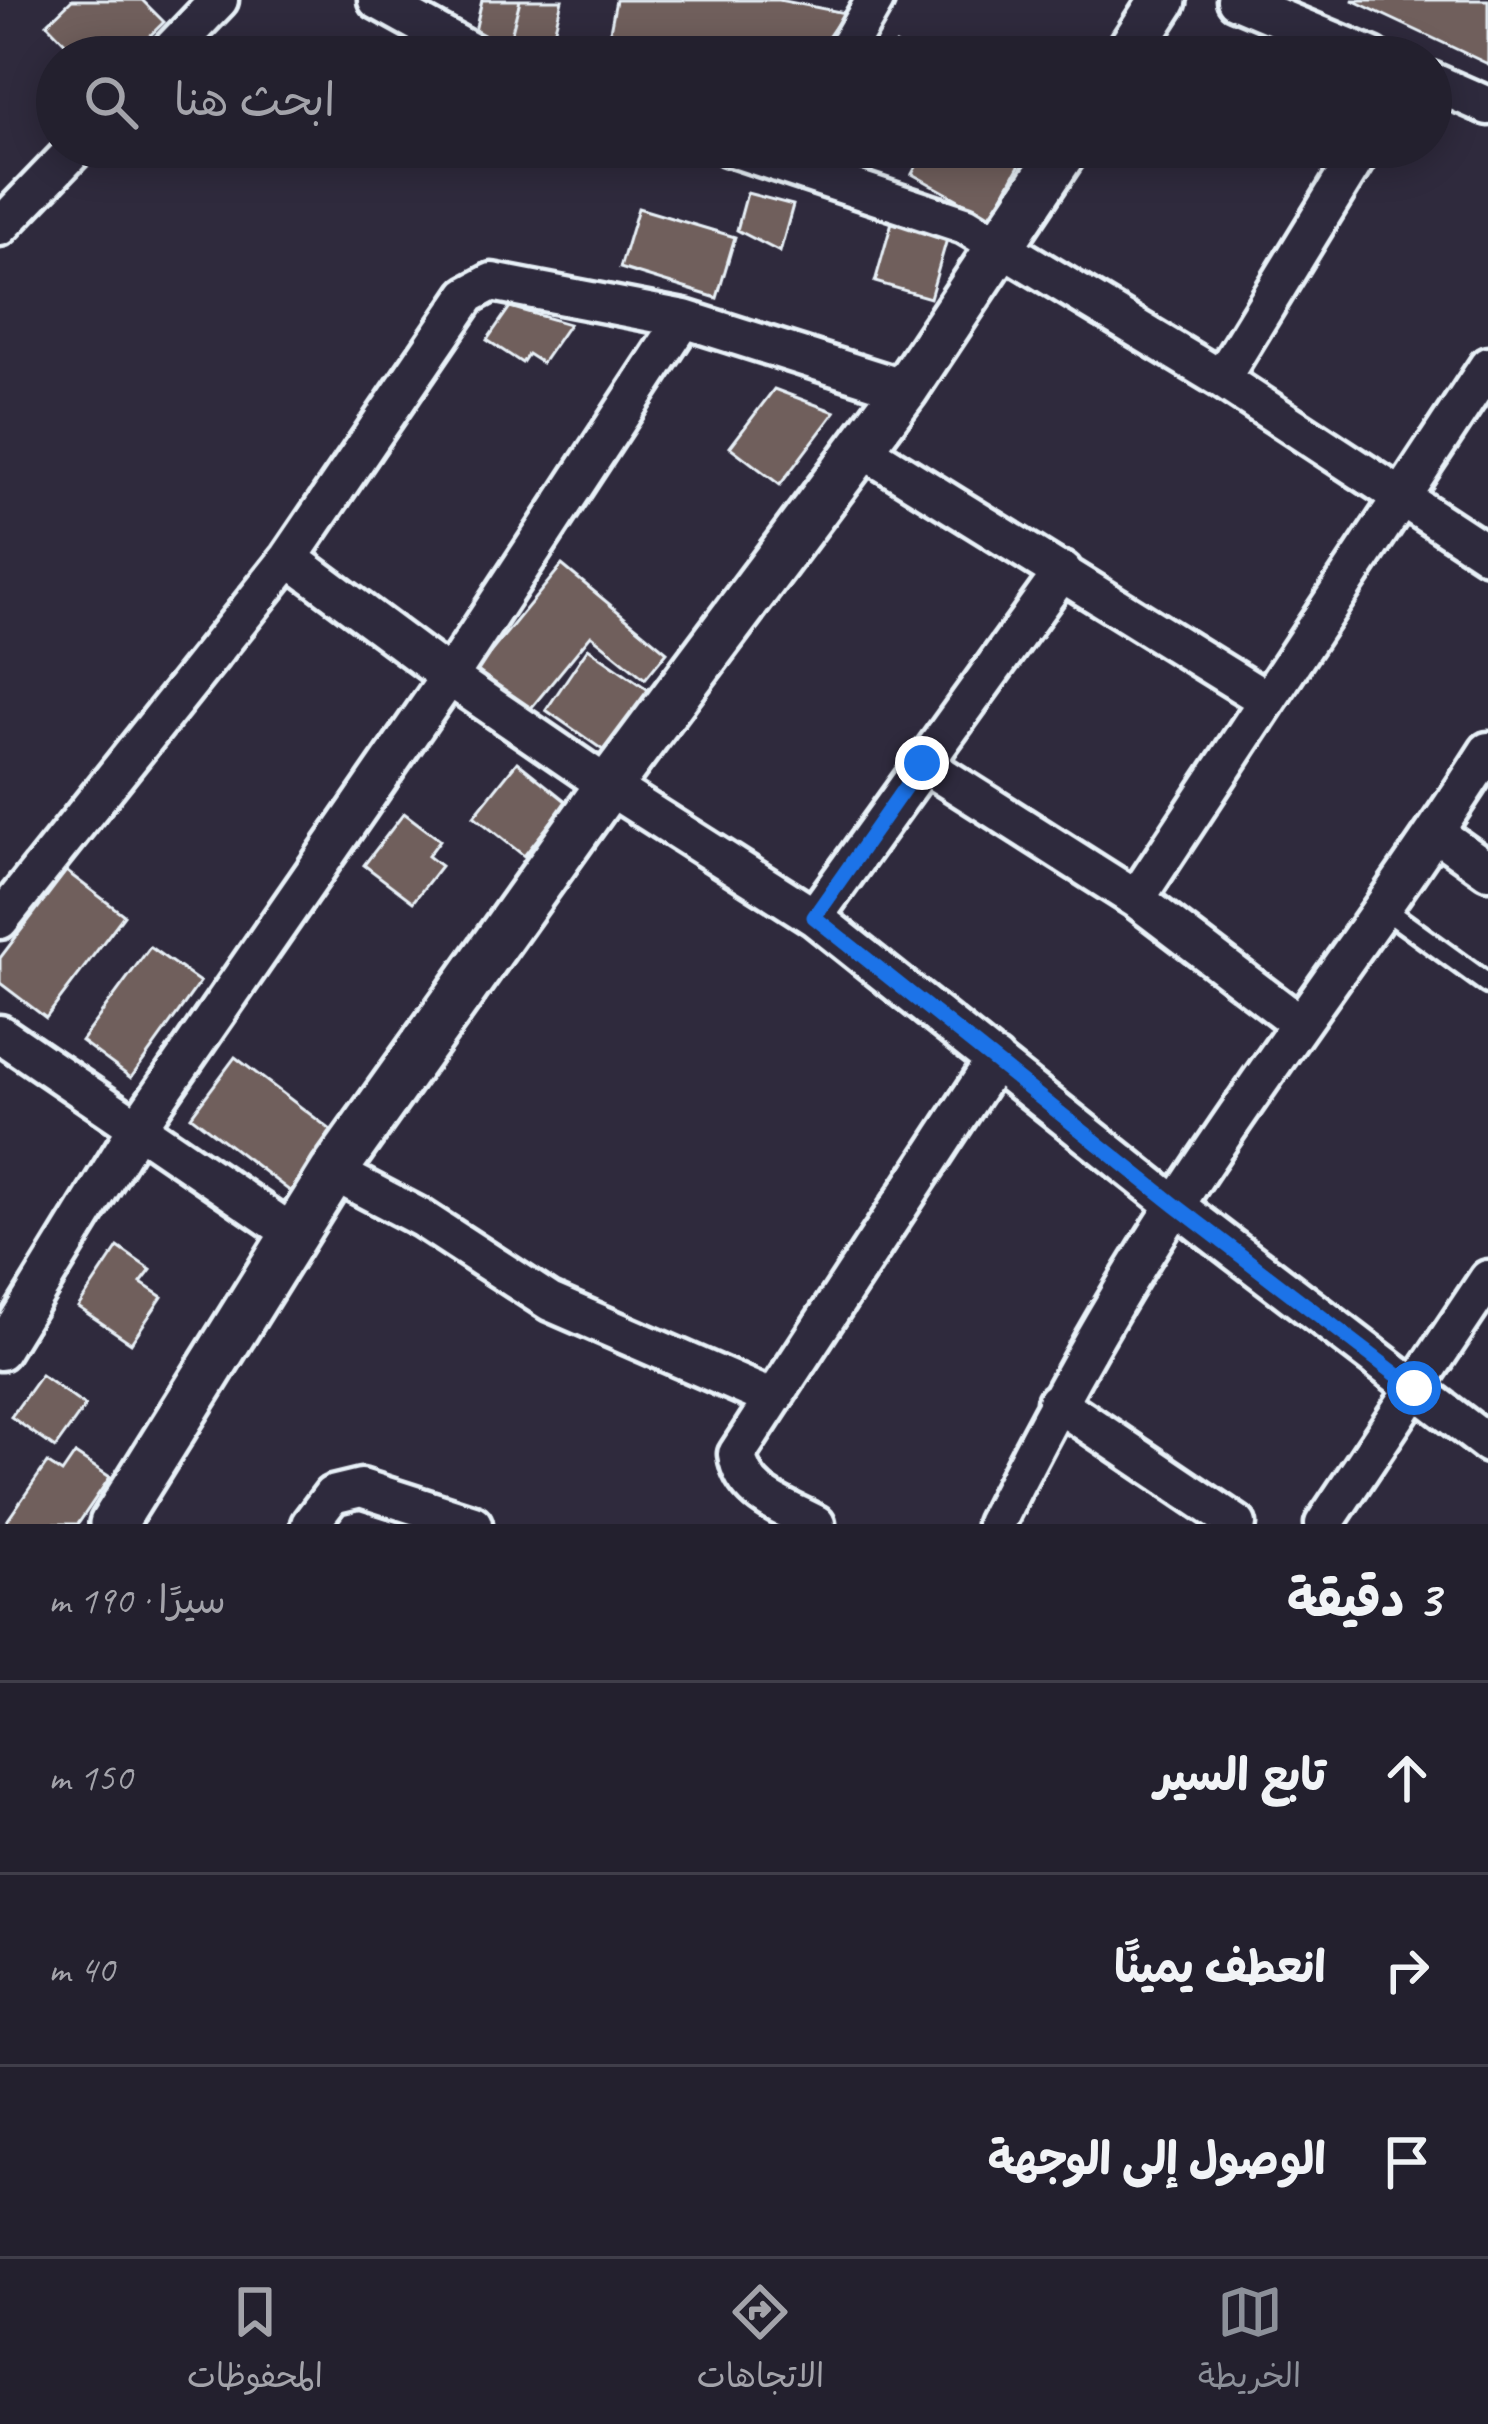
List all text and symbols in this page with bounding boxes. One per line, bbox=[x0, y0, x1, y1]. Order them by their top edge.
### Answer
search box bbox=[36, 36, 1452, 168]
icon: search bbox=[78, 69, 144, 135]
text: ابحث هنا bbox=[174, 72, 335, 129]
route end bbox=[895, 736, 949, 790]
route start bbox=[1387, 1361, 1441, 1415]
text: 3 دقيقة bbox=[1287, 1567, 1440, 1631]
text: سيرًا · 190 m bbox=[48, 1576, 226, 1625]
icon: ahead bbox=[1374, 1745, 1440, 1811]
text: تابع السير bbox=[1155, 1747, 1326, 1804]
text: 150 m bbox=[48, 1753, 132, 1802]
icon: right bbox=[1374, 1937, 1440, 2003]
text: انعطف يمينًا bbox=[1114, 1939, 1326, 1996]
text: 40 m bbox=[48, 1945, 114, 1994]
icon: arrive bbox=[1374, 2129, 1440, 2195]
text: الوصول إلى الوجهة bbox=[988, 2131, 1326, 2188]
tab: المحفوظات bbox=[187, 2279, 323, 2405]
tab: الاتجاهات bbox=[697, 2279, 824, 2405]
tab: الخريطة bbox=[1198, 2279, 1301, 2405]

